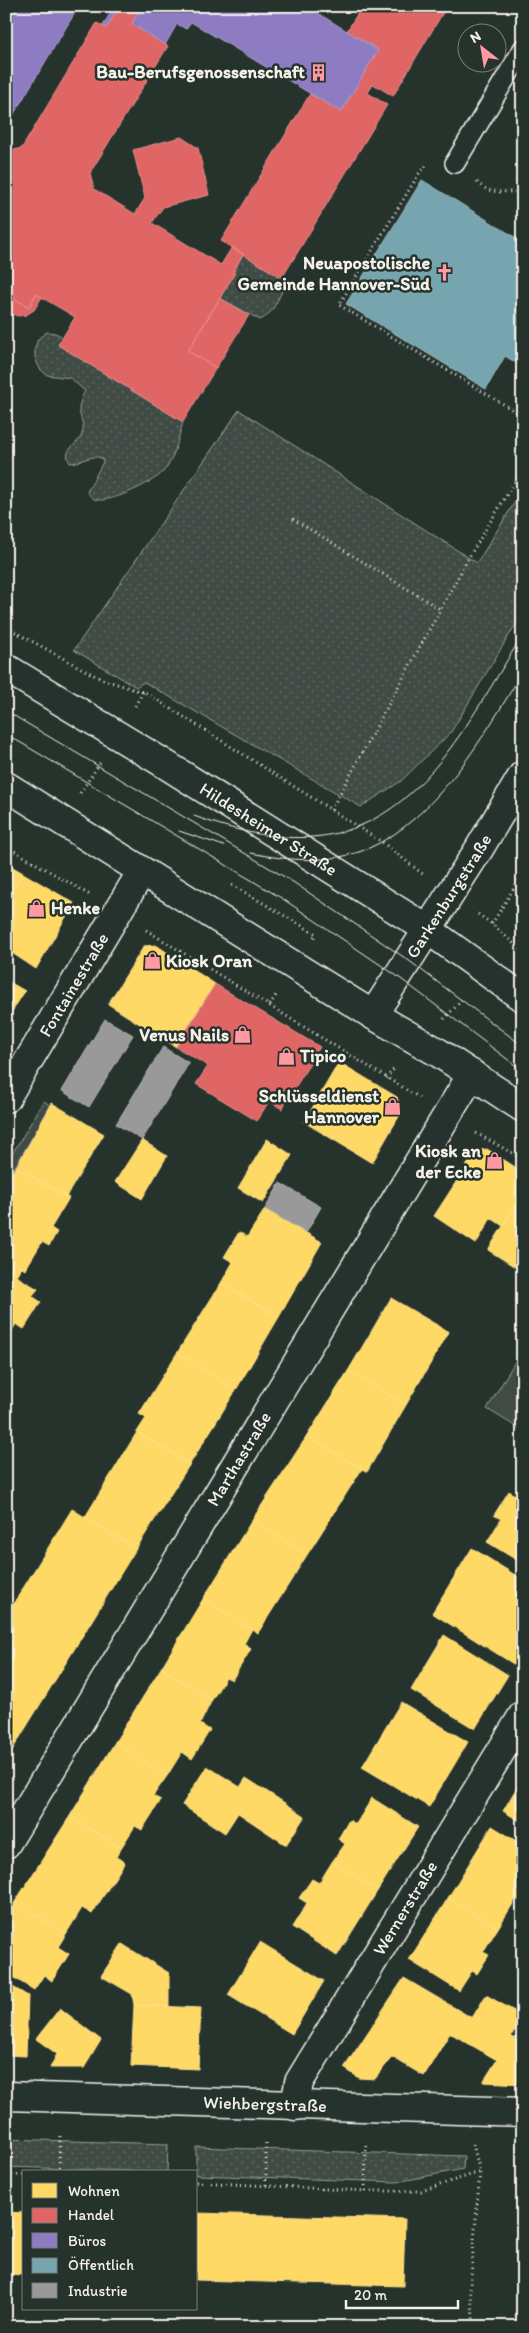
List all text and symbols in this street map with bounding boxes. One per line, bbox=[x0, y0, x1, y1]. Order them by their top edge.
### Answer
north arrow bbox=[456, 22, 506, 72]
text: N bbox=[467, 28, 484, 47]
place label: Bau-Berufsgenossenschaft bbox=[96, 61, 306, 83]
building icon: Bau-Berufsgenossenschaft bbox=[309, 62, 329, 82]
place label: Neuapostolische Gemeinde Hannover-Süd bbox=[238, 252, 430, 295]
church icon: Neuapostolische Gemeinde Hannover-Süd bbox=[434, 263, 454, 283]
street label: Hildesheimer Straße bbox=[196, 778, 341, 881]
street label: Garkenburgstraße bbox=[401, 830, 496, 962]
place label: Henke bbox=[51, 897, 100, 919]
shop icon: Henke bbox=[27, 898, 47, 918]
street label: Fontainestraße bbox=[34, 929, 113, 1041]
place label: Kiosk Oran bbox=[166, 950, 253, 972]
shop icon: Kiosk Oran bbox=[142, 951, 162, 971]
place label: Venus Nails bbox=[139, 1024, 229, 1046]
shop icon: Venus Nails bbox=[233, 1025, 253, 1045]
place label: Tipico bbox=[299, 1045, 346, 1067]
shop icon: Tipico bbox=[276, 1046, 296, 1066]
place label: Schlüsseldienst Hannover bbox=[259, 1085, 380, 1128]
shop icon: Schlüsseldienst Hannover bbox=[383, 1096, 403, 1116]
place label: Kiosk an der Ecke bbox=[415, 1140, 482, 1183]
shop icon: Kiosk an der Ecke bbox=[485, 1151, 505, 1171]
street label: Marthastraße bbox=[202, 1408, 276, 1510]
street label: Wernerstraße bbox=[368, 1857, 442, 1959]
street label: Wiehbergstraße bbox=[203, 2091, 327, 2117]
legend bbox=[22, 2170, 198, 2310]
text: Wohnen bbox=[68, 2182, 120, 2200]
text: Handel bbox=[68, 2206, 115, 2224]
text: Büros bbox=[68, 2232, 107, 2250]
text: Öffentlich bbox=[68, 2256, 134, 2274]
scale bar bbox=[346, 2278, 459, 2310]
text: Industrie bbox=[68, 2282, 128, 2300]
text: 20 m bbox=[354, 2286, 388, 2304]

